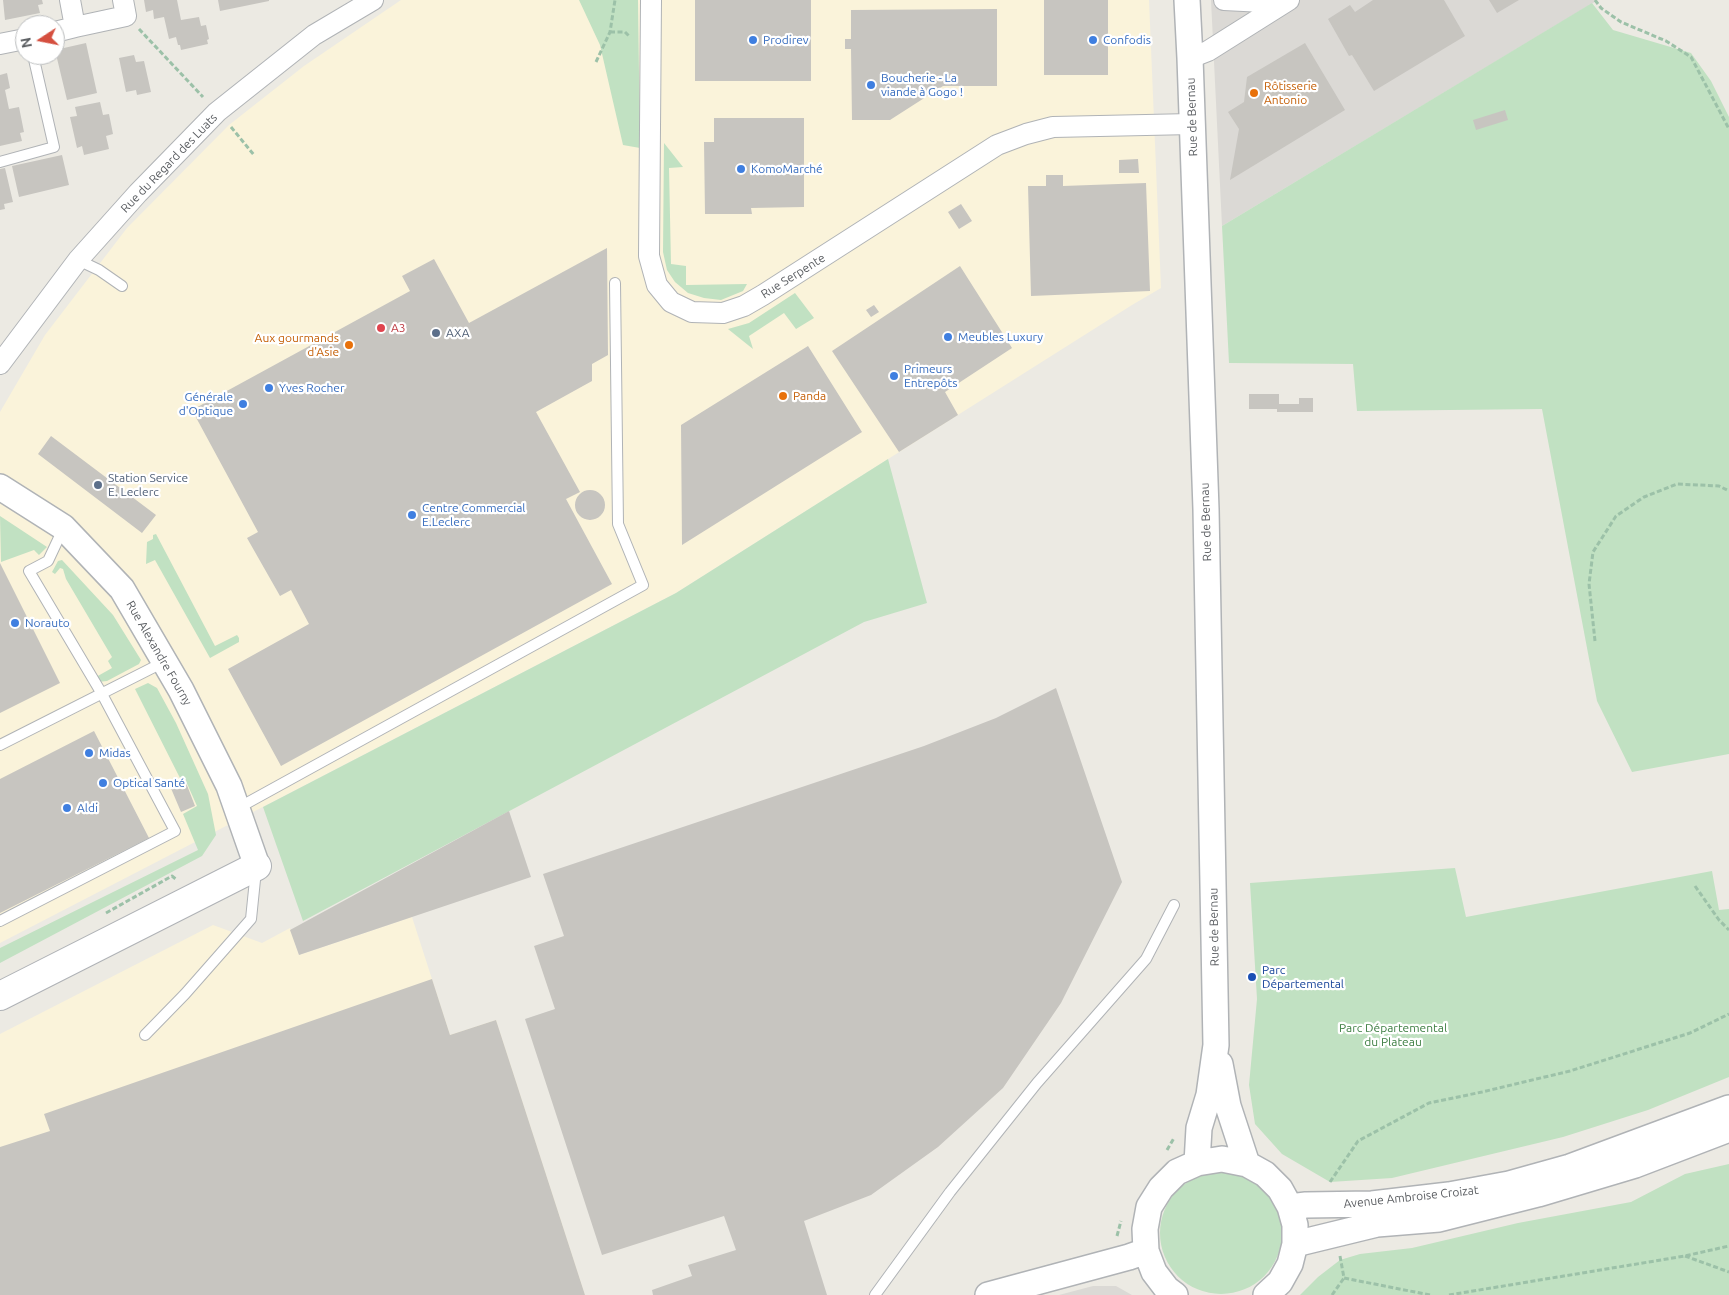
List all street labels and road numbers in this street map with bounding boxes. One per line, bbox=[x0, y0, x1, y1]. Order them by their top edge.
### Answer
street label: Rue de Bernau bbox=[1183, 77, 1201, 157]
street label: Rue du Regard des Luats bbox=[118, 110, 220, 216]
street label: Rue Serpente bbox=[758, 251, 828, 301]
street label: Rue de Bernau bbox=[1197, 482, 1215, 562]
street label: Rue Alexandre Fourny bbox=[123, 598, 195, 708]
street label: Rue de Bernau bbox=[1206, 888, 1222, 966]
street label: Avenue Ambroise Croizat bbox=[1343, 1183, 1479, 1211]

